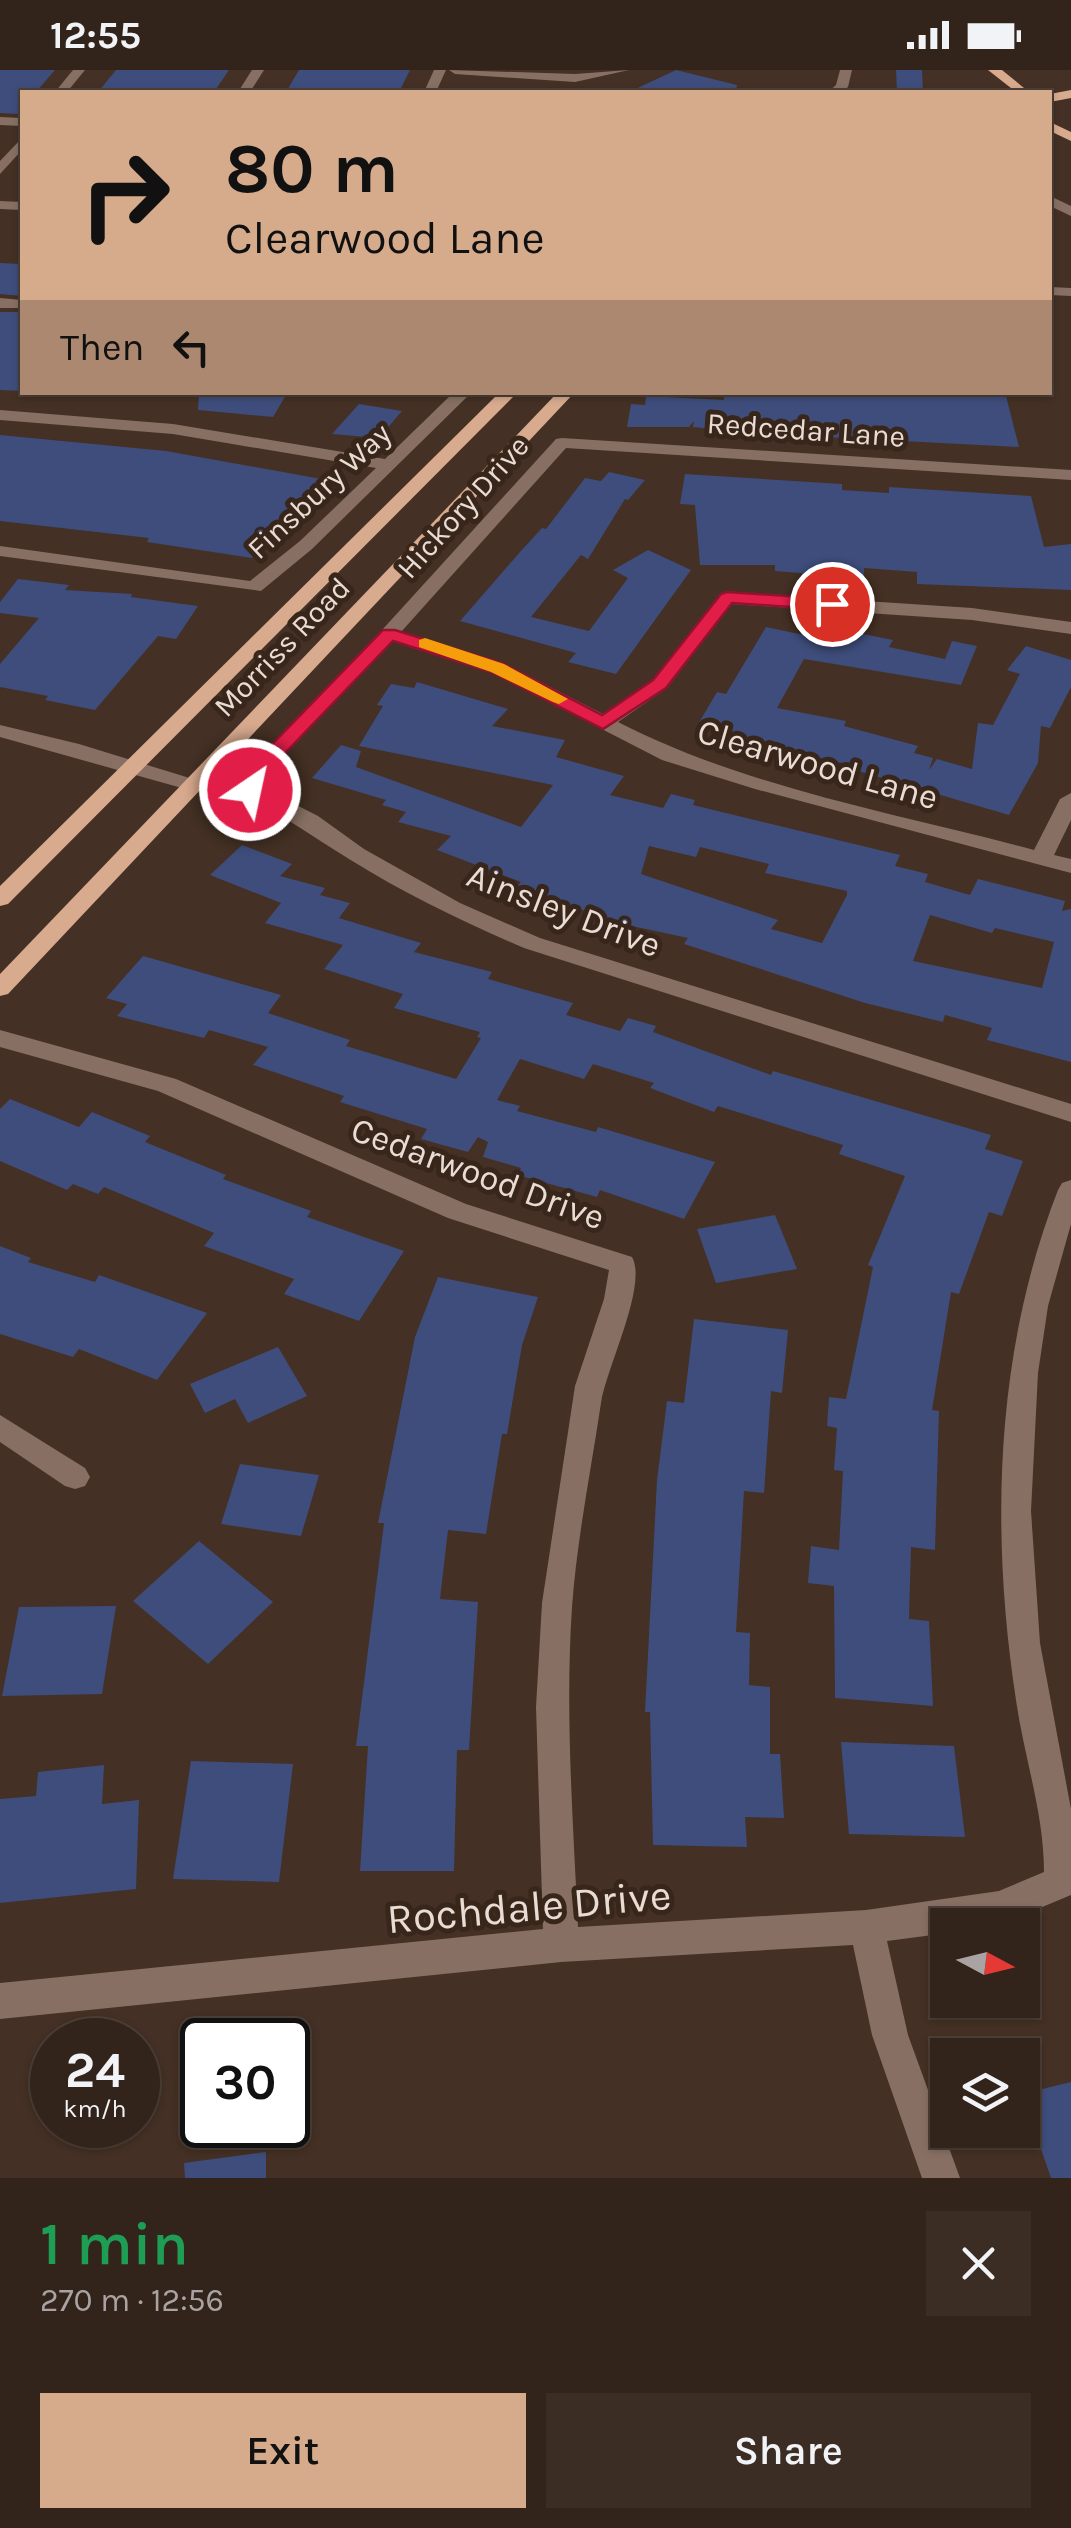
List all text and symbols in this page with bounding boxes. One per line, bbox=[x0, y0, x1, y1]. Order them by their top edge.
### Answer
text: 12:55 bbox=[50, 13, 141, 58]
text: 80 m bbox=[225, 128, 399, 210]
icon: right bbox=[60, 130, 190, 260]
text: Clearwood Lane bbox=[225, 212, 545, 264]
icon: left bbox=[164, 320, 219, 375]
text: Then bbox=[60, 325, 144, 370]
street label: Redcedar Lane bbox=[706, 405, 906, 455]
street label: Finsbury Way bbox=[240, 415, 398, 566]
street label: Hickory Drive bbox=[389, 428, 537, 586]
pin bbox=[790, 562, 875, 647]
street label: Morriss Road bbox=[206, 570, 358, 724]
icon: arrive bbox=[805, 577, 860, 632]
street label: Clearwood Lane bbox=[693, 711, 943, 818]
position arrow bbox=[198, 738, 302, 842]
street label: Ainsley Drive bbox=[461, 855, 666, 966]
street label: Cedarwood Drive bbox=[346, 1109, 610, 1238]
street label: Rochdale Drive bbox=[385, 1870, 673, 1944]
north arrow bbox=[930, 1908, 1040, 2018]
map controls bbox=[930, 1908, 1040, 2148]
speed limit sign: 30 bbox=[180, 2018, 310, 2148]
button: layers bbox=[930, 2038, 1040, 2148]
text: 24 bbox=[65, 2041, 125, 2100]
text: km/h bbox=[63, 2094, 127, 2123]
text: 1 min bbox=[40, 2209, 189, 2279]
button: close bbox=[926, 2211, 1031, 2316]
text: 270 m · 12:56 bbox=[40, 2282, 224, 2319]
button: Exit bbox=[40, 2393, 526, 2508]
button: Share bbox=[546, 2393, 1031, 2508]

